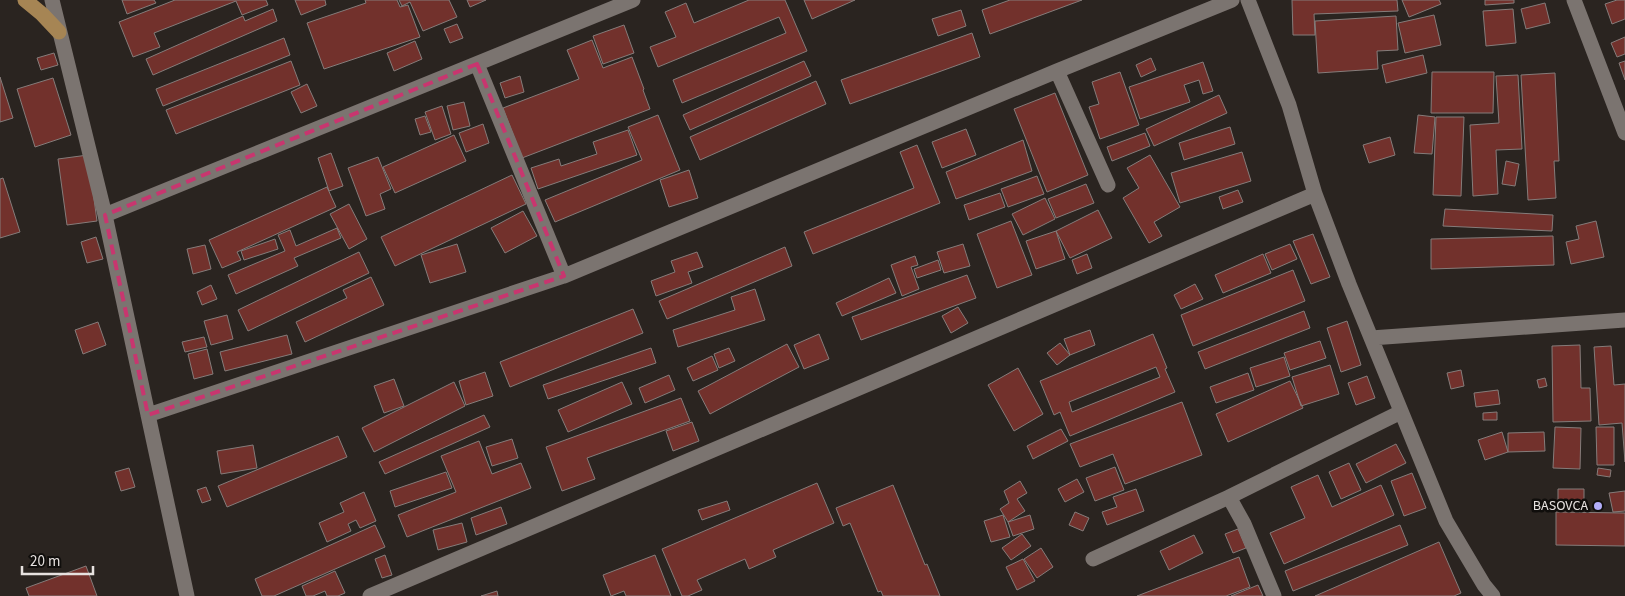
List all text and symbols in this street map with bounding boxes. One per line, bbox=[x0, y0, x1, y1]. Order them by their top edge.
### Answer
place label: BASOVCA bbox=[1533, 496, 1588, 516]
marker: BASOVCA bbox=[1592, 500, 1604, 512]
scale bar bbox=[22, 544, 94, 576]
text: 20 m bbox=[30, 551, 60, 572]

